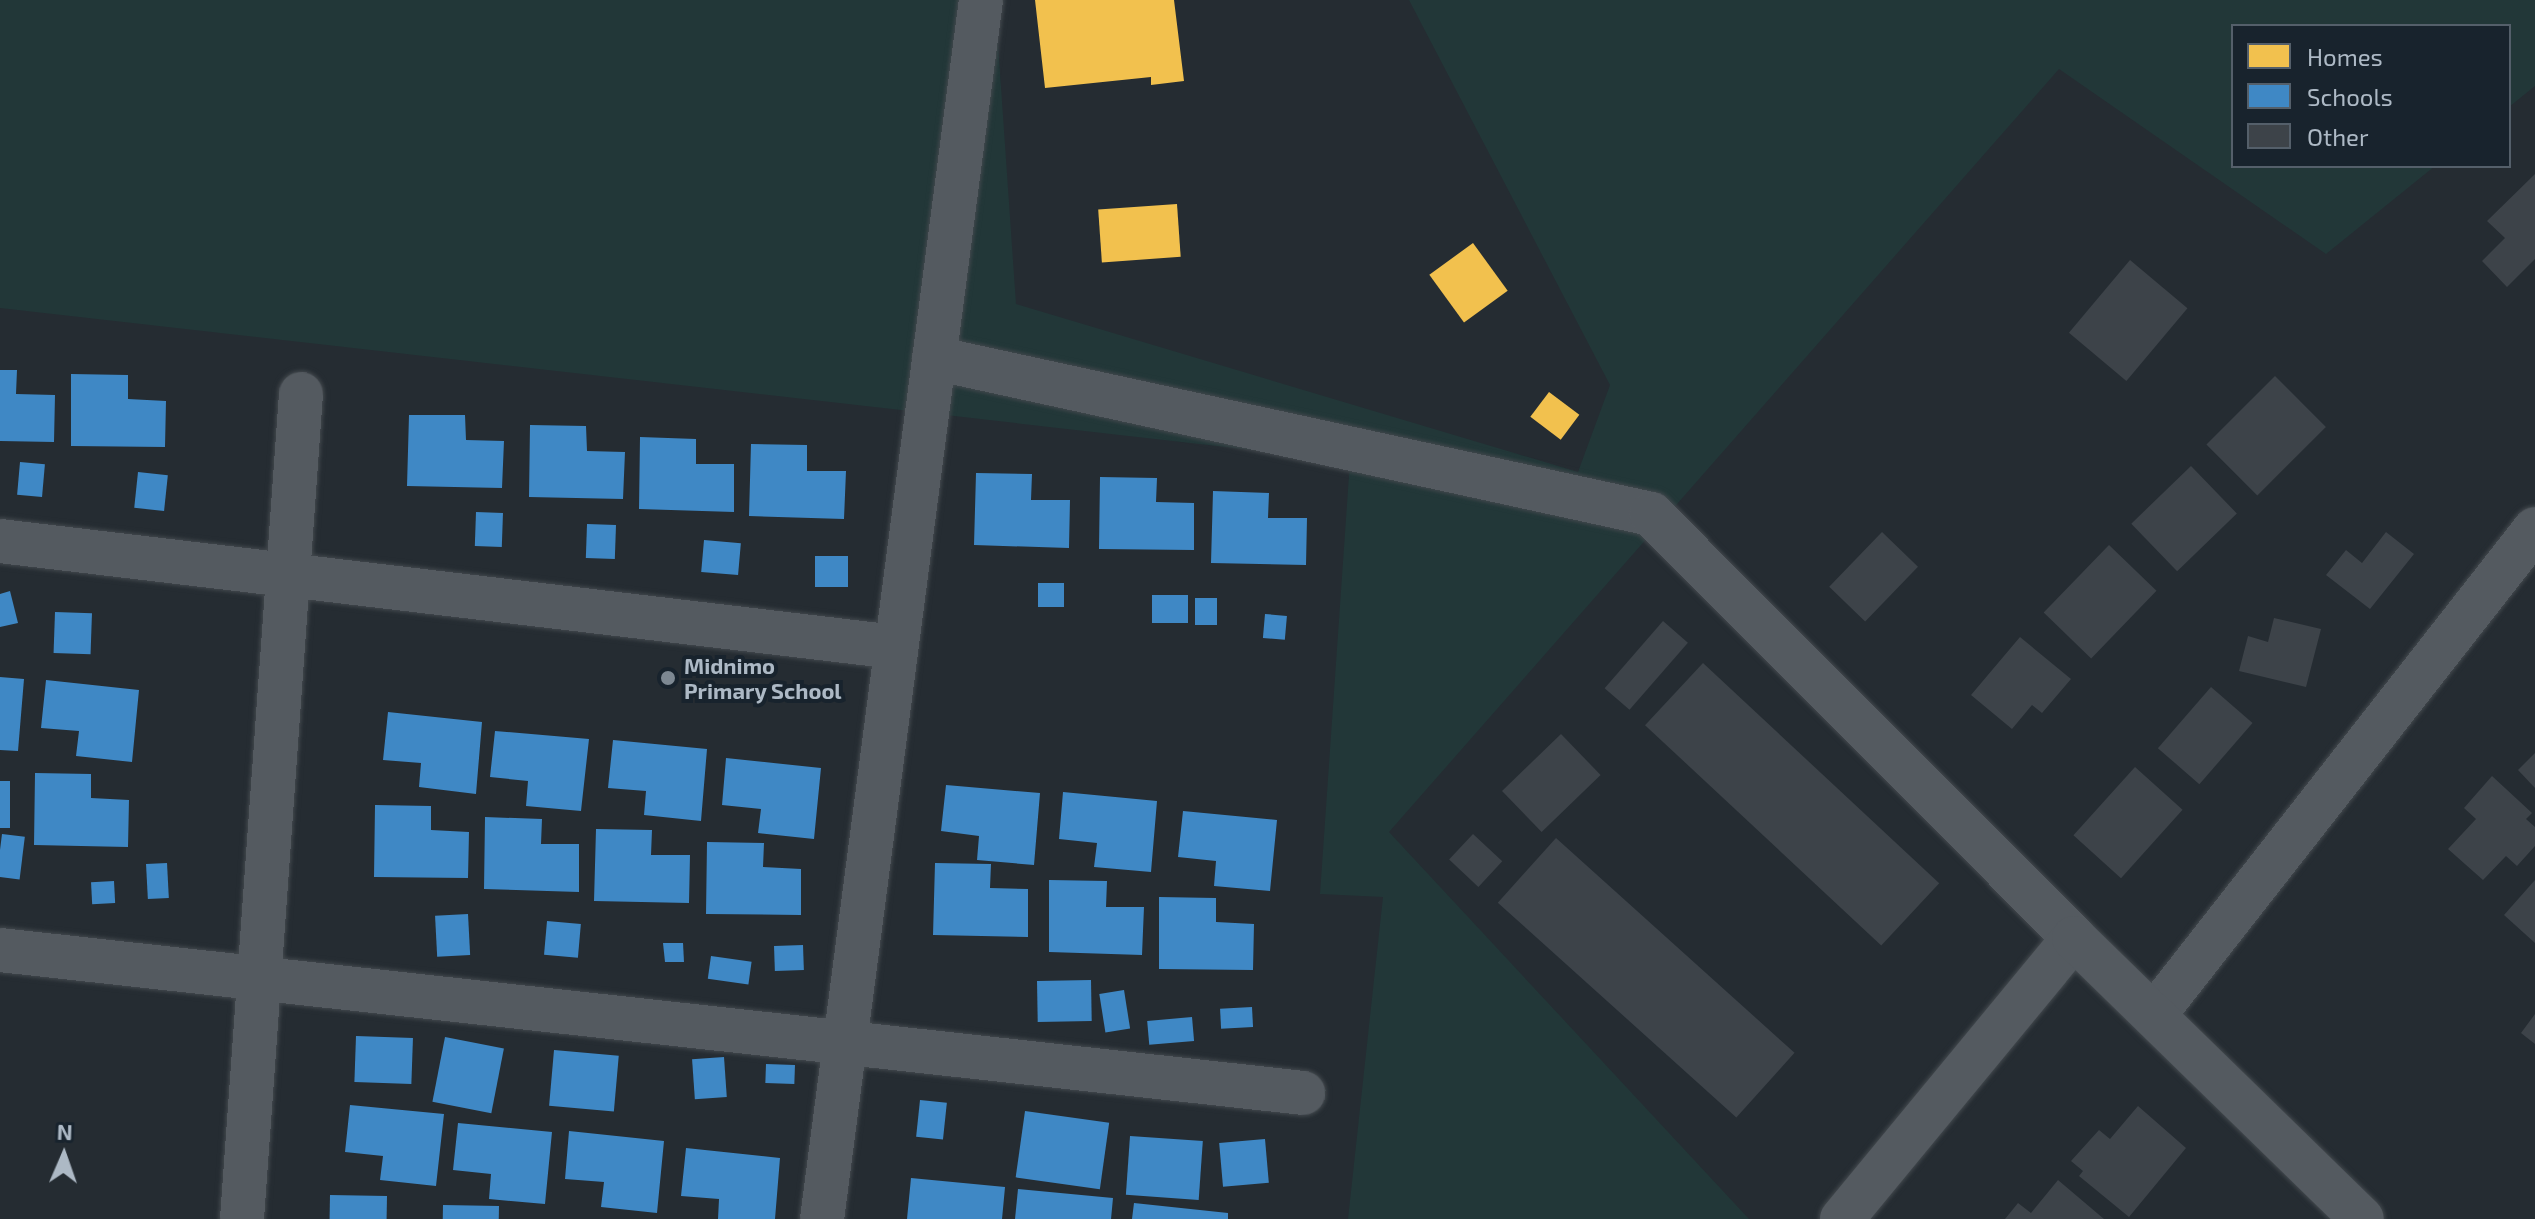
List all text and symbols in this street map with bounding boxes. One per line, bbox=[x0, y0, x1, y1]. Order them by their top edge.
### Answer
legend bbox=[2231, 24, 2511, 168]
text: Homes bbox=[2307, 42, 2383, 71]
text: Schools bbox=[2307, 82, 2393, 111]
text: Other bbox=[2307, 122, 2369, 151]
place label: Midnimo Primary School bbox=[684, 652, 842, 704]
marker: Midnimo Primary School bbox=[659, 669, 677, 687]
north arrow bbox=[24, 1115, 104, 1195]
text: N bbox=[56, 1118, 73, 1144]

